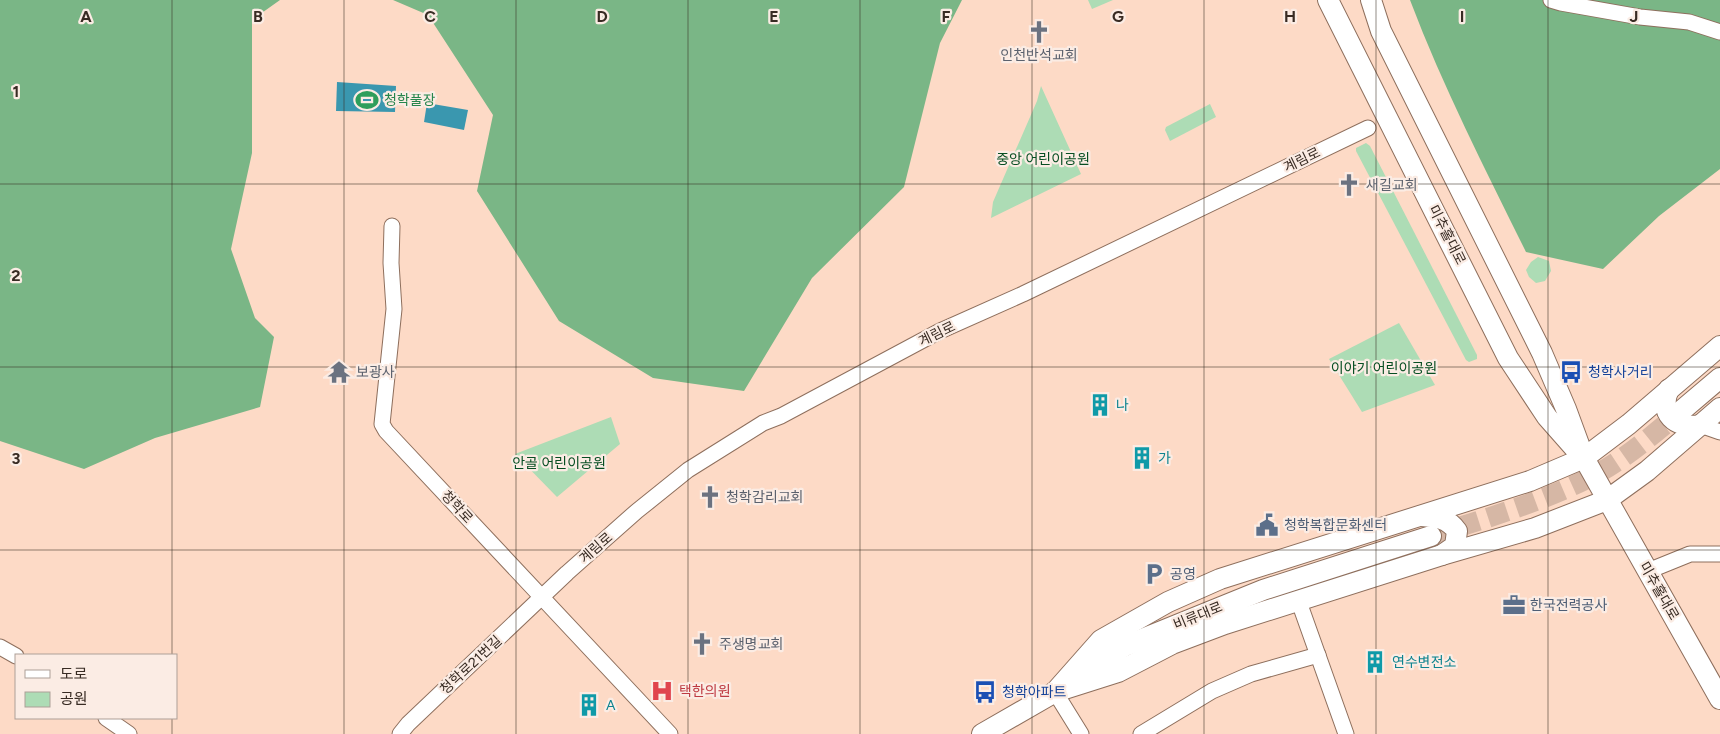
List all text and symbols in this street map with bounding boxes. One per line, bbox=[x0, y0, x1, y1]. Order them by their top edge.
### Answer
text: A bbox=[80, 7, 92, 26]
text: B bbox=[253, 7, 263, 26]
text: C bbox=[424, 7, 436, 26]
text: D bbox=[596, 7, 608, 26]
text: E bbox=[769, 7, 779, 26]
text: F bbox=[942, 7, 951, 26]
text: G bbox=[1112, 7, 1124, 26]
text: H bbox=[1284, 7, 1296, 26]
text: I bbox=[1460, 7, 1464, 26]
text: J bbox=[1630, 7, 1638, 26]
church icon: 인천반석교회 bbox=[1026, 19, 1052, 45]
place label: 인천반석교회 bbox=[1000, 47, 1078, 64]
text: 1 bbox=[13, 82, 19, 101]
sports icon: 청학풀장 bbox=[354, 87, 380, 113]
place label: 청학풀장 bbox=[384, 92, 436, 109]
street label: 계림로 bbox=[1281, 144, 1323, 176]
park label: 중앙 어린이공원 bbox=[996, 151, 1090, 168]
church icon: 새길교회 bbox=[1336, 172, 1362, 198]
place label: 새길교회 bbox=[1366, 177, 1418, 194]
street label: 미추홀대로 bbox=[1425, 202, 1469, 268]
text: 2 bbox=[11, 266, 21, 285]
street label: 계림로 bbox=[916, 318, 958, 350]
temple icon: 보광사 bbox=[326, 359, 352, 385]
bus stop icon: 청학사거리 bbox=[1558, 359, 1584, 385]
park label: 이야기 어린이공원 bbox=[1331, 360, 1437, 377]
place label: 보광사 bbox=[356, 364, 395, 381]
place label: 청학사거리 bbox=[1588, 364, 1652, 381]
building icon: 나 bbox=[1087, 392, 1113, 418]
place label: 나 bbox=[1116, 397, 1129, 414]
building icon: 가 bbox=[1129, 445, 1155, 471]
text: 3 bbox=[12, 449, 21, 468]
place label: 가 bbox=[1158, 450, 1171, 467]
park label: 안골 어린이공원 bbox=[512, 455, 606, 472]
church icon: 청학감리교회 bbox=[697, 484, 723, 510]
street label: 청학로 bbox=[438, 487, 476, 527]
place label: 청학감리교회 bbox=[726, 489, 803, 506]
public building icon: 청학복합문화센터 bbox=[1254, 512, 1280, 538]
place label: 청학복합문화센터 bbox=[1284, 517, 1387, 534]
street label: 계림로 bbox=[576, 529, 616, 567]
street label: 미추홀대로 bbox=[1636, 559, 1683, 623]
parking icon: 공영 bbox=[1141, 561, 1167, 587]
place label: 공영 bbox=[1170, 566, 1196, 583]
office icon: 한국전력공사 bbox=[1501, 592, 1527, 618]
place label: 한국전력공사 bbox=[1530, 597, 1607, 614]
street label: 비류대로 bbox=[1171, 598, 1225, 634]
church icon: 주생명교회 bbox=[689, 631, 715, 657]
street label: 청학로21번길 bbox=[437, 632, 505, 698]
place label: 주생명교회 bbox=[719, 636, 783, 653]
building icon: 연수변전소 bbox=[1362, 649, 1388, 675]
legend bbox=[15, 654, 178, 719]
place label: 연수변전소 bbox=[1392, 654, 1457, 671]
text: 도로 bbox=[60, 665, 88, 683]
hospital icon: 택한의원 bbox=[649, 678, 675, 704]
bus stop icon: 청학아파트 bbox=[972, 679, 998, 705]
place label: 택한의원 bbox=[679, 683, 731, 700]
place label: 청학아파트 bbox=[1002, 684, 1067, 701]
text: 공원 bbox=[60, 690, 88, 708]
building icon: A bbox=[576, 692, 602, 718]
place label: A bbox=[606, 697, 616, 714]

